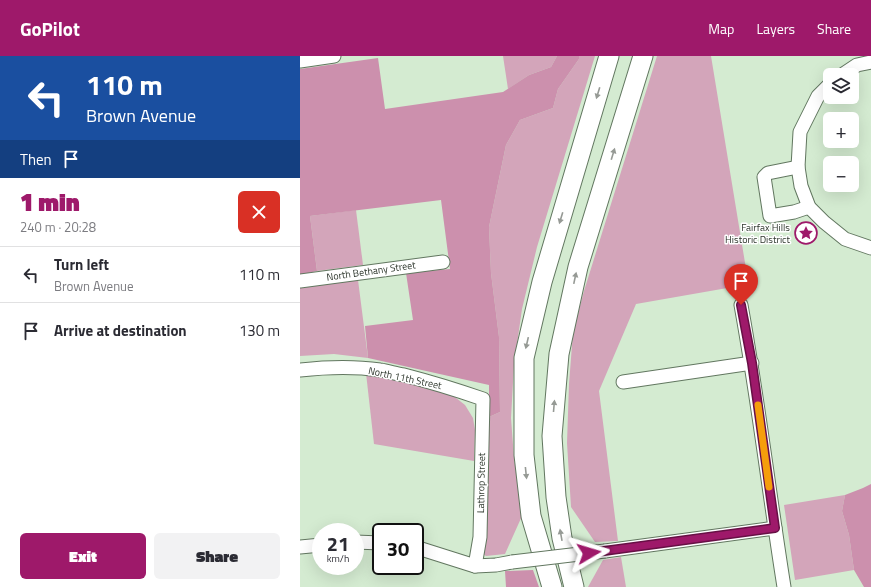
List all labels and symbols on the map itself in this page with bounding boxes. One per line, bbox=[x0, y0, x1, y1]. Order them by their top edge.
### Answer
one-way arrow bbox=[595, 88, 601, 100]
one-way arrow bbox=[610, 147, 616, 159]
one-way arrow bbox=[558, 212, 564, 224]
place label: Fairfax Hills Historic District bbox=[725, 220, 790, 247]
place icon: Fairfax Hills Historic District bbox=[793, 220, 819, 246]
street label: North Bethany Street bbox=[326, 257, 417, 285]
pin bbox=[724, 264, 758, 305]
one-way arrow bbox=[573, 272, 579, 284]
one-way arrow bbox=[524, 337, 530, 350]
street label: North 11th Street bbox=[367, 363, 444, 393]
one-way arrow bbox=[551, 400, 558, 412]
street label: Lathrop Street bbox=[473, 452, 489, 513]
one-way arrow bbox=[523, 467, 529, 479]
speed limit sign: 30 bbox=[372, 523, 424, 575]
one-way arrow bbox=[558, 529, 564, 542]
position arrow bbox=[568, 532, 610, 574]

